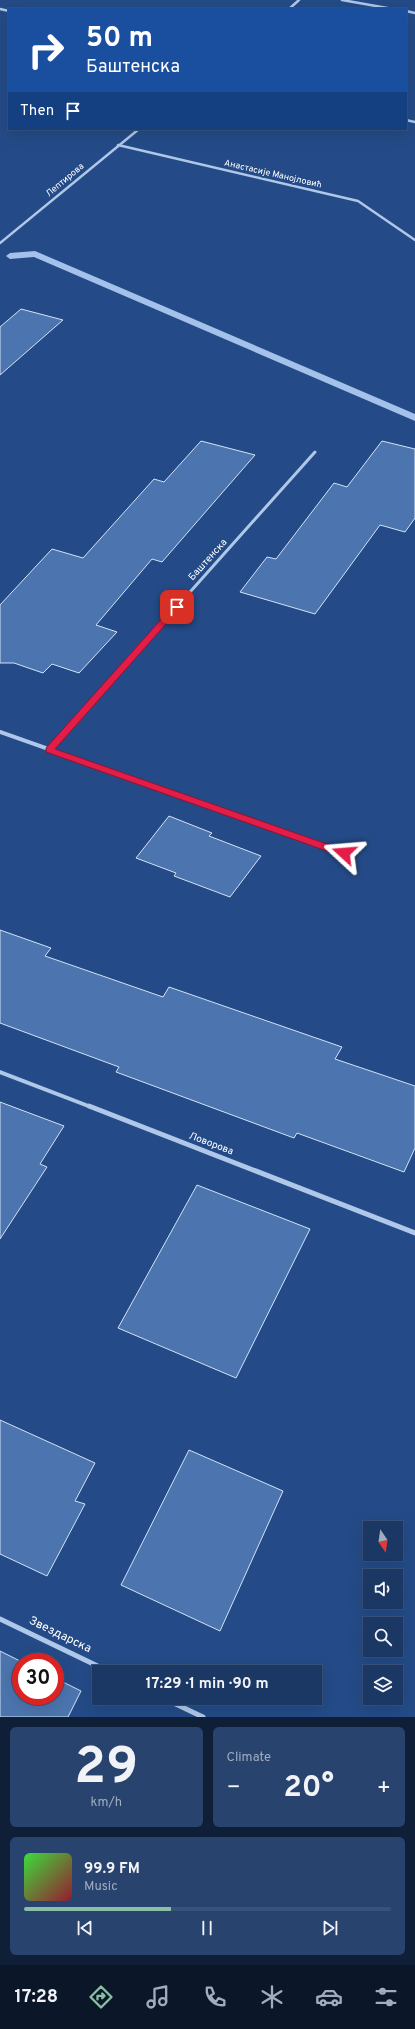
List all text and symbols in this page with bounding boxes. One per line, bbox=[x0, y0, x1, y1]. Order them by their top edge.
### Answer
text: 50 m bbox=[86, 21, 153, 57]
icon: right bbox=[20, 24, 72, 76]
text: Баштенска bbox=[86, 56, 180, 79]
icon: arrive bbox=[62, 100, 84, 122]
text: Then bbox=[20, 102, 54, 121]
street label: Анастасије Манојловић bbox=[223, 157, 323, 191]
street label: Лептирова bbox=[44, 161, 87, 199]
street label: Баштенска bbox=[186, 536, 230, 584]
pin bbox=[160, 590, 194, 624]
icon: arrive bbox=[166, 596, 188, 618]
position arrow bbox=[323, 832, 365, 874]
street label: Ловорова bbox=[187, 1130, 235, 1158]
north arrow bbox=[363, 1521, 403, 1561]
map controls bbox=[363, 1521, 403, 1705]
button: sound bbox=[363, 1569, 403, 1609]
street label: Звездарска bbox=[26, 1613, 94, 1657]
button: search bbox=[363, 1617, 403, 1657]
speed limit sign: 30 bbox=[12, 1653, 64, 1705]
button: layers bbox=[363, 1665, 403, 1705]
text: 17:29 · 1 min · 90 m bbox=[145, 1675, 269, 1694]
text: 29 bbox=[74, 1736, 138, 1802]
text: Climate bbox=[227, 1750, 271, 1766]
text: 20° bbox=[283, 1770, 334, 1807]
text: − bbox=[227, 1775, 241, 1802]
text: + bbox=[377, 1775, 391, 1802]
text: km/h bbox=[90, 1795, 122, 1811]
text: 99.9 FM bbox=[84, 1860, 140, 1879]
text: Music bbox=[84, 1879, 118, 1895]
icon: previous bbox=[74, 1917, 96, 1939]
icon: pause bbox=[196, 1917, 218, 1939]
icon: next bbox=[319, 1917, 341, 1939]
icon: directions bbox=[87, 1983, 115, 2011]
icon: music bbox=[144, 1983, 172, 2011]
icon: phone bbox=[201, 1983, 229, 2011]
icon: climate bbox=[258, 1983, 286, 2011]
icon: car bbox=[315, 1983, 343, 2011]
icon: filters bbox=[372, 1983, 400, 2011]
text: 17:28 bbox=[15, 1986, 58, 2009]

